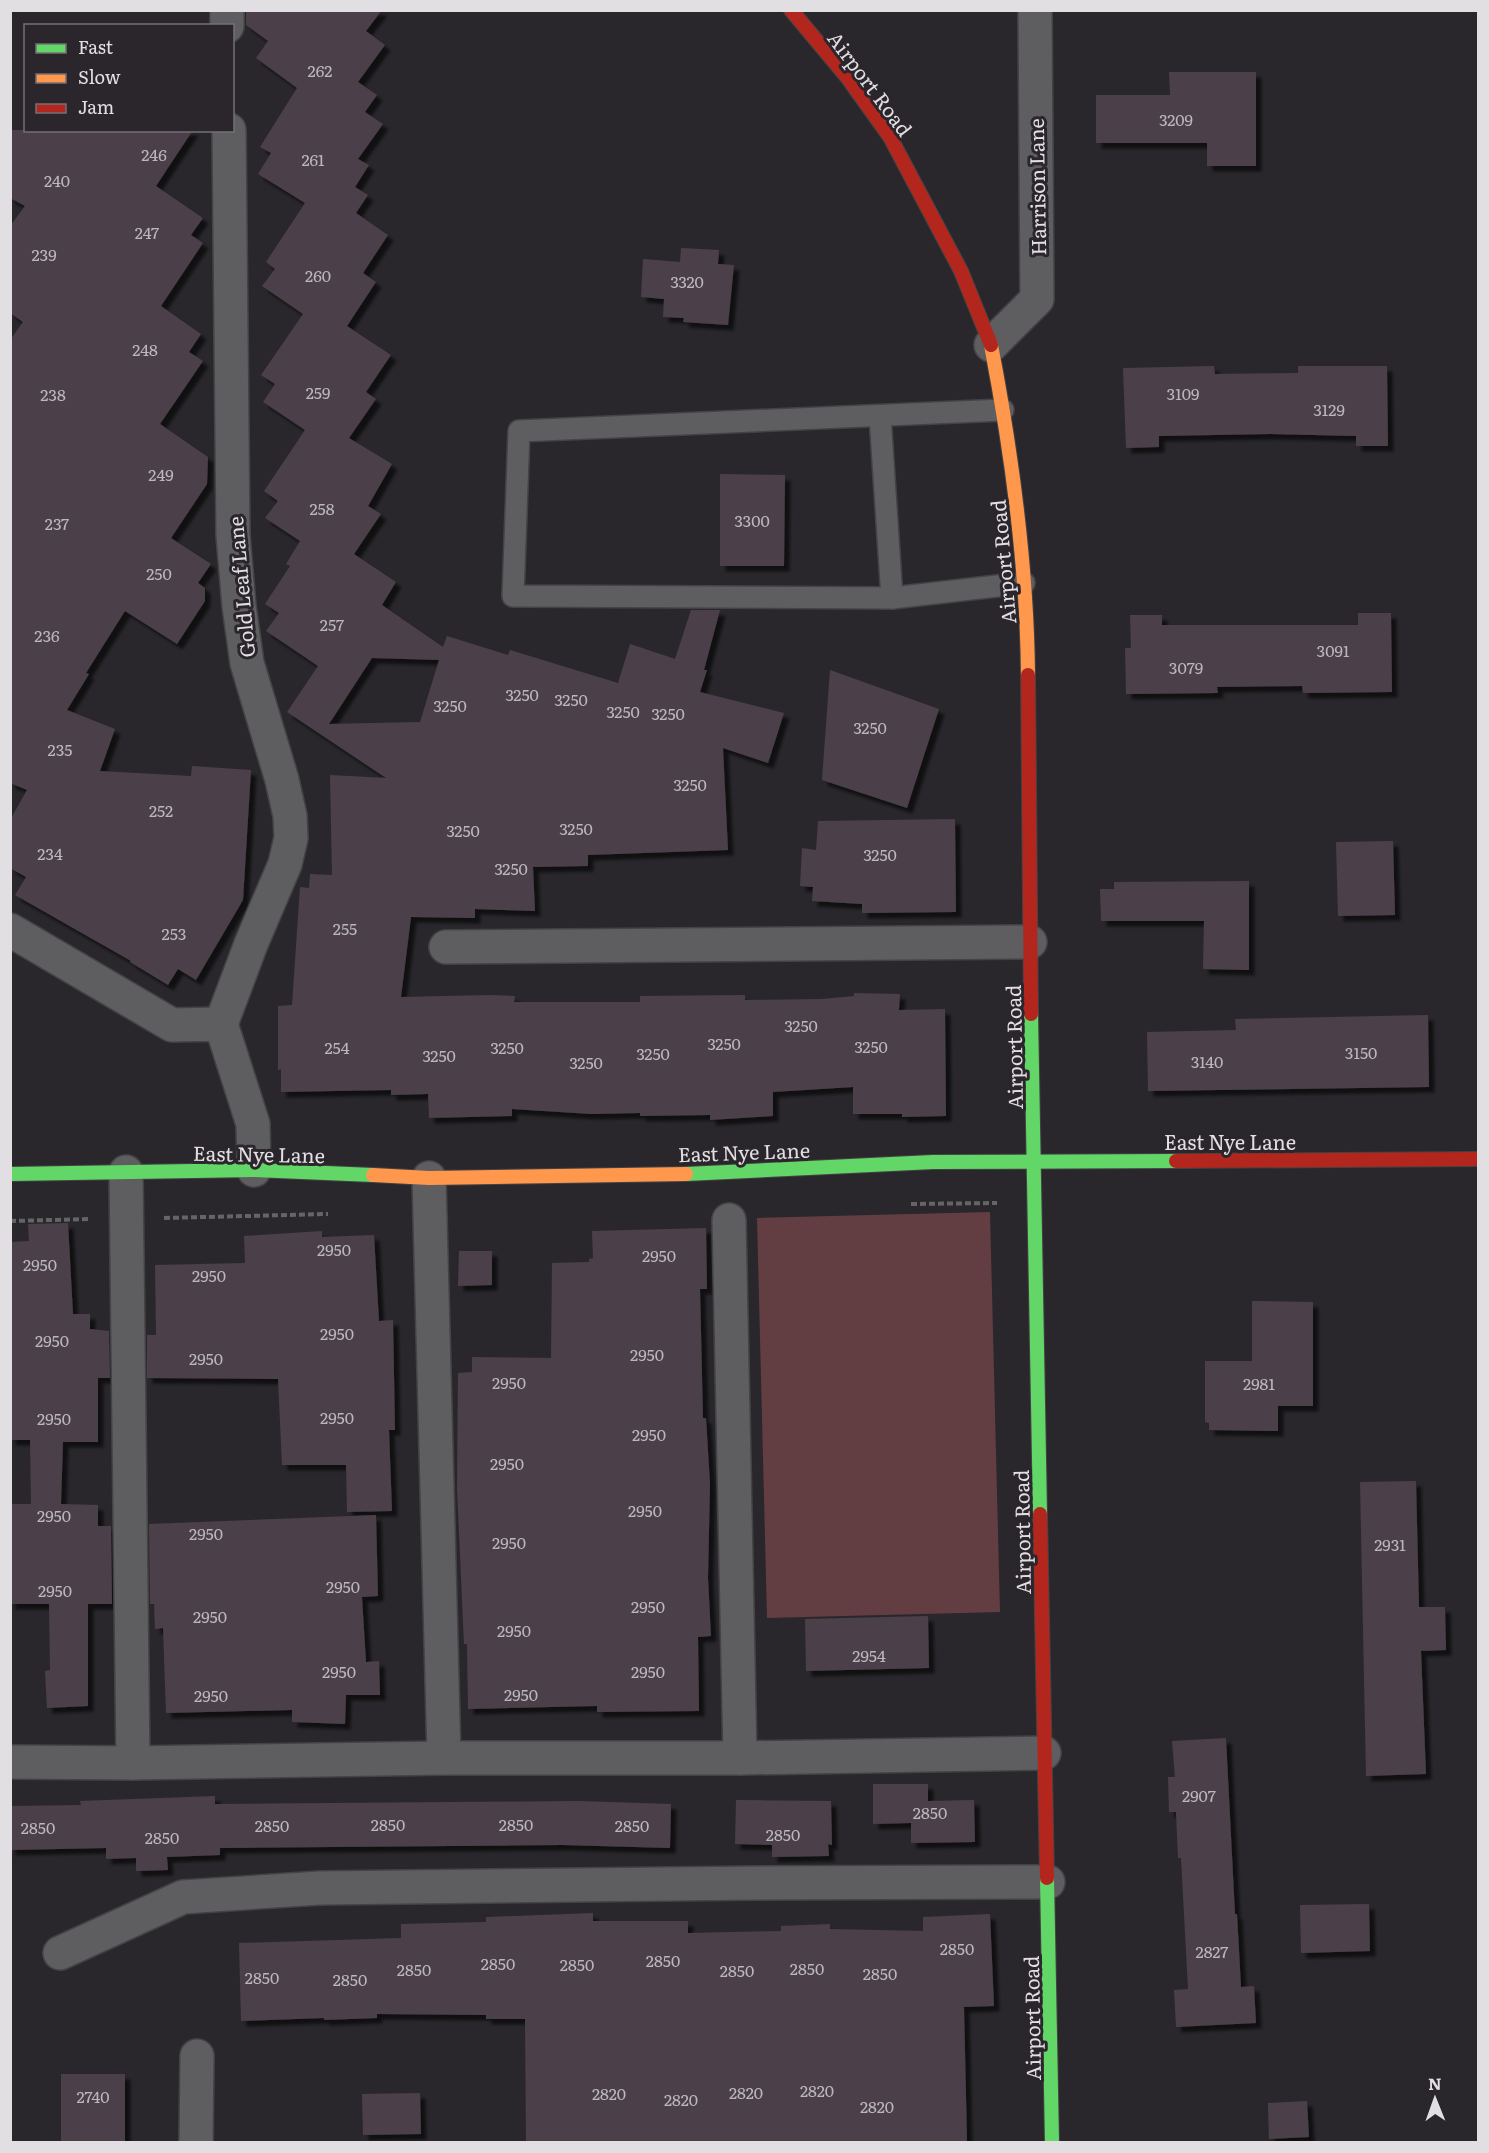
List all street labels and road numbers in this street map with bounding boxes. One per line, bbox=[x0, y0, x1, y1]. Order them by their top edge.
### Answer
street label: Airport Road bbox=[821, 24, 921, 142]
street label: Harrison Lane bbox=[1020, 118, 1052, 256]
street label: Airport Road bbox=[982, 499, 1022, 625]
street label: Gold Leaf Lane bbox=[219, 515, 261, 659]
street label: Airport Road bbox=[997, 984, 1029, 1110]
street label: East Nye Lane bbox=[1164, 1126, 1296, 1156]
street label: East Nye Lane bbox=[677, 1134, 811, 1168]
street label: East Nye Lane bbox=[193, 1137, 325, 1169]
street label: Airport Road bbox=[1005, 1469, 1037, 1595]
street label: Airport Road bbox=[1015, 1955, 1047, 2081]

